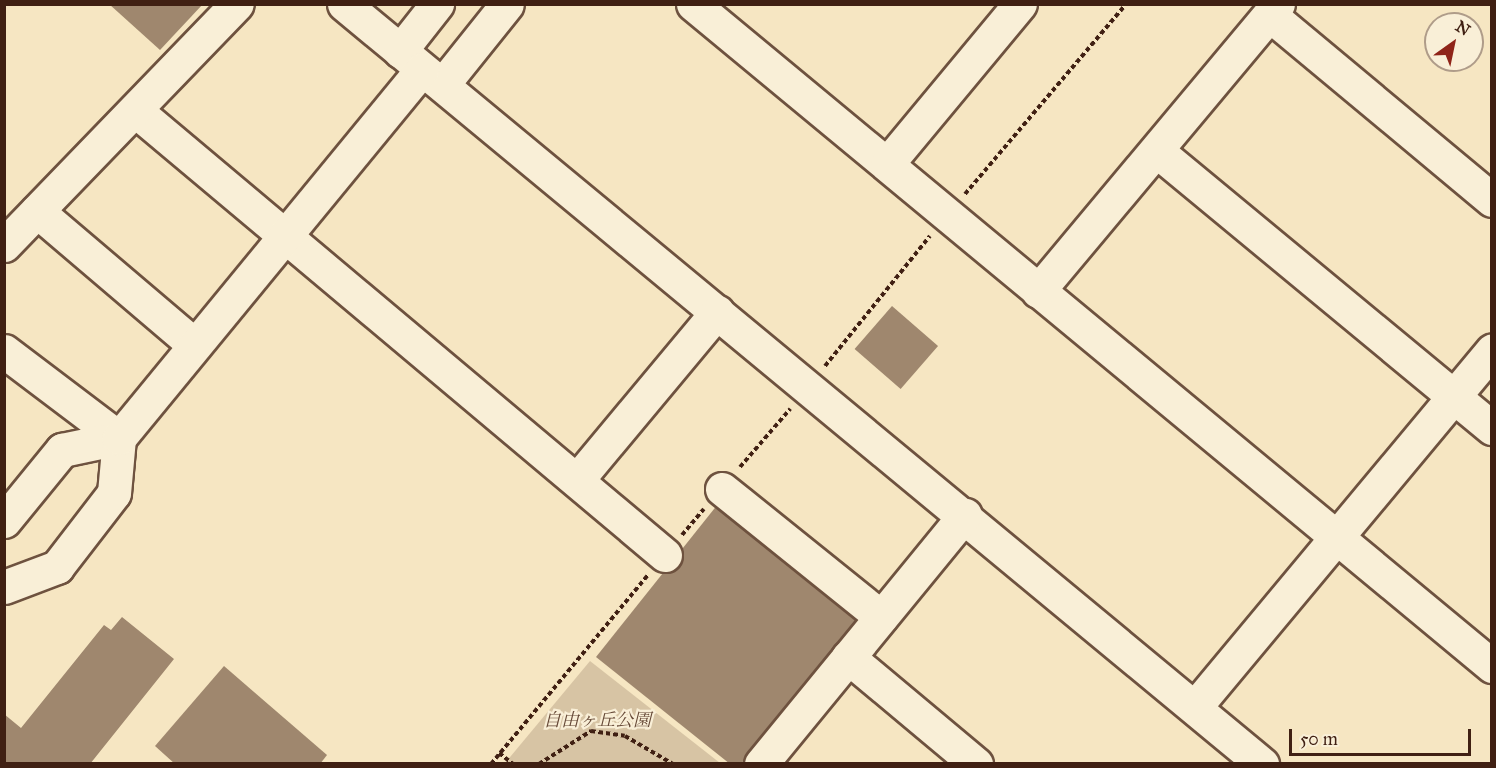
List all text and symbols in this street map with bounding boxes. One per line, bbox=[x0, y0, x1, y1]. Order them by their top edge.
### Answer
north arrow bbox=[1424, 12, 1484, 72]
text: N bbox=[1452, 16, 1474, 40]
park label: 自由ヶ丘公園 bbox=[543, 709, 651, 731]
scale bar bbox=[1292, 717, 1474, 755]
text: 50 m bbox=[1300, 728, 1338, 750]

